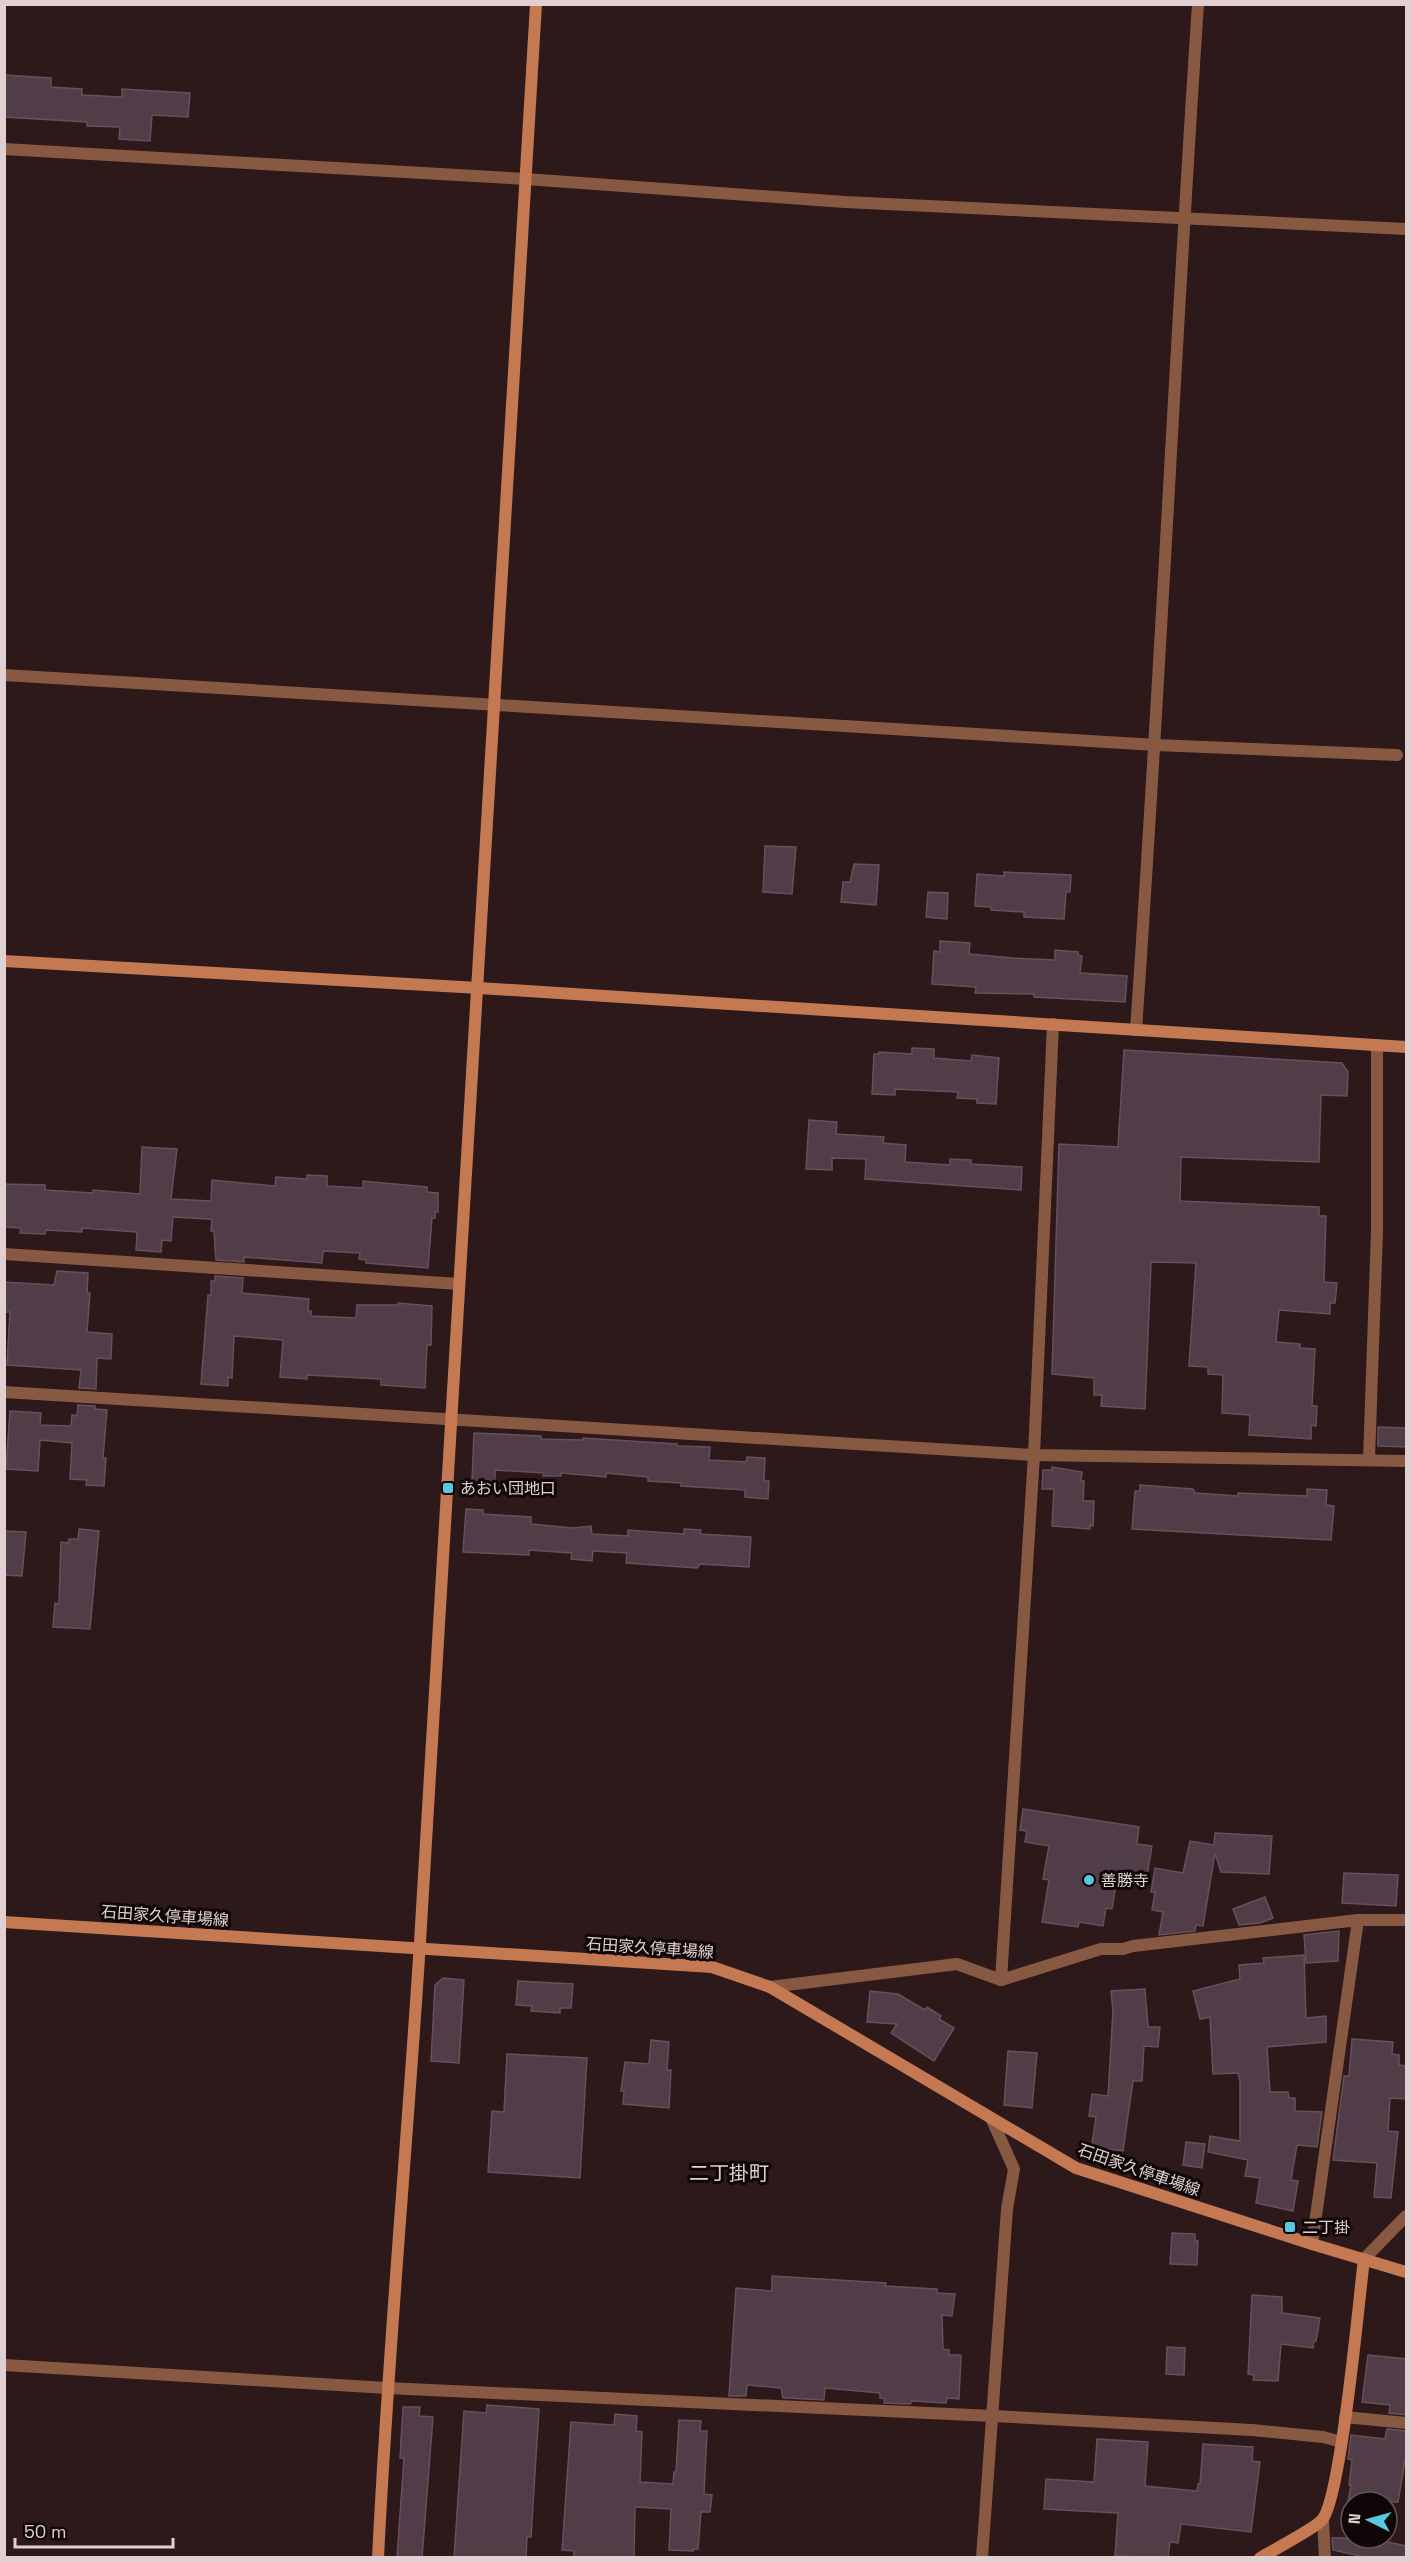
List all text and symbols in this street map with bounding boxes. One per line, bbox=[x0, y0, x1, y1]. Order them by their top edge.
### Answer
place label: あおい団地口 bbox=[460, 1478, 556, 1499]
marker: あおい団地口 bbox=[441, 1481, 455, 1495]
place label: 善勝寺 bbox=[1101, 1870, 1149, 1891]
marker: 善勝寺 bbox=[1082, 1873, 1096, 1887]
street label: 石田家久停車場線 bbox=[100, 1901, 230, 1931]
street label: 石田家久停車場線 bbox=[585, 1933, 715, 1963]
street label: 石田家久停車場線 bbox=[1075, 2139, 1203, 2201]
district label: 二丁掛町 bbox=[689, 2160, 769, 2186]
place label: 二丁掛 bbox=[1302, 2217, 1350, 2238]
marker: 二丁掛 bbox=[1283, 2220, 1297, 2234]
north arrow bbox=[1339, 2490, 1399, 2550]
scale bar bbox=[15, 2511, 172, 2549]
text: N bbox=[1344, 2512, 1365, 2525]
text: 50 m bbox=[24, 2520, 66, 2543]

